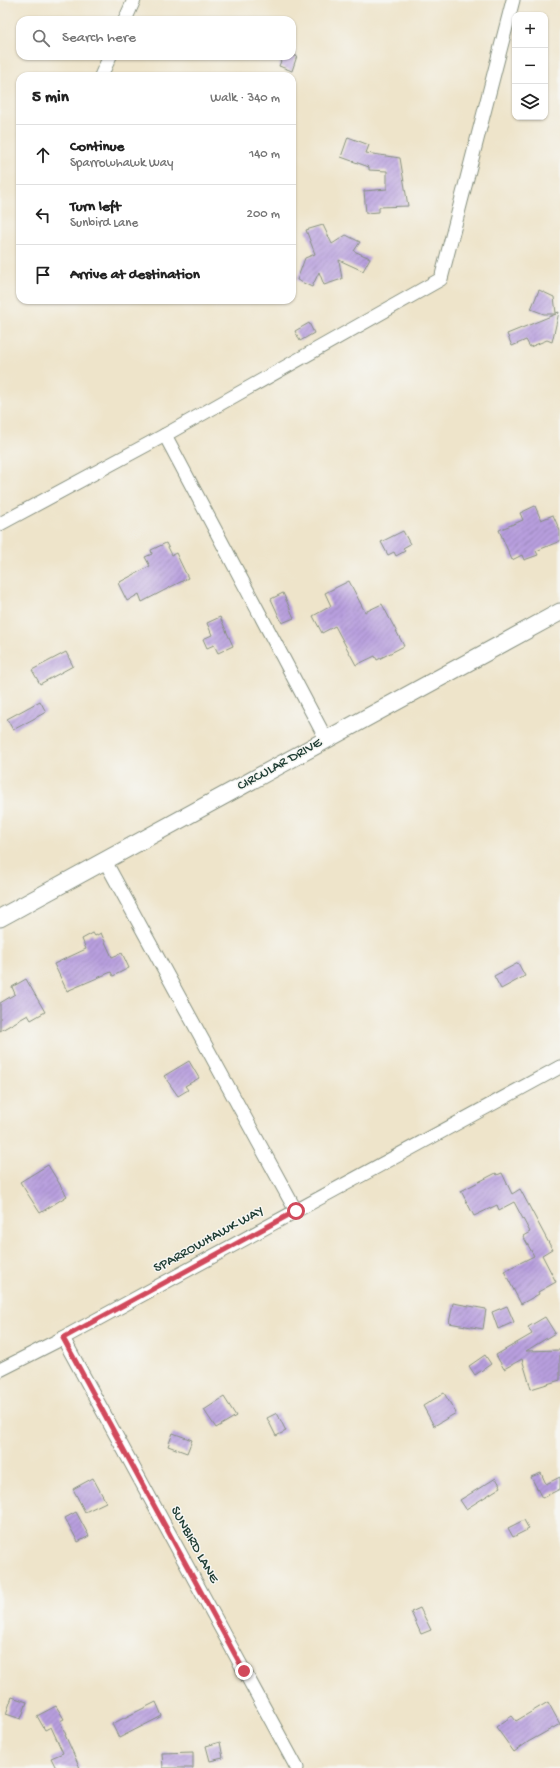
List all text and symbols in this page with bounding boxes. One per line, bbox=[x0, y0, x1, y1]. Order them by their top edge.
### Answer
map controls bbox=[512, 12, 548, 120]
button: + bbox=[512, 12, 548, 48]
search box bbox=[16, 16, 296, 60]
icon: search bbox=[30, 27, 52, 49]
text: Search here bbox=[62, 29, 136, 47]
button: − bbox=[512, 48, 548, 84]
button: layers bbox=[512, 84, 548, 120]
text: 5 min bbox=[32, 88, 69, 108]
text: Walk · 340 m bbox=[210, 91, 280, 106]
text: Continue bbox=[70, 138, 124, 156]
icon: ahead bbox=[32, 144, 54, 166]
text: 140 m bbox=[249, 147, 280, 162]
text: Sparrowhawk Way bbox=[70, 156, 174, 171]
text: Turn left bbox=[70, 198, 121, 216]
icon: left bbox=[32, 204, 54, 226]
text: 200 m bbox=[247, 207, 280, 222]
text: Sunbird Lane bbox=[70, 216, 138, 231]
icon: arrive bbox=[32, 264, 54, 286]
text: Arrive at destination bbox=[70, 266, 200, 284]
street label: CIRCULAR DRIVE bbox=[235, 734, 326, 795]
route start bbox=[287, 1202, 305, 1220]
street label: SPARROWHAWK WAY bbox=[151, 1203, 267, 1277]
street label: SUNBIRD LANE bbox=[166, 1504, 223, 1588]
route end bbox=[235, 1662, 253, 1680]

